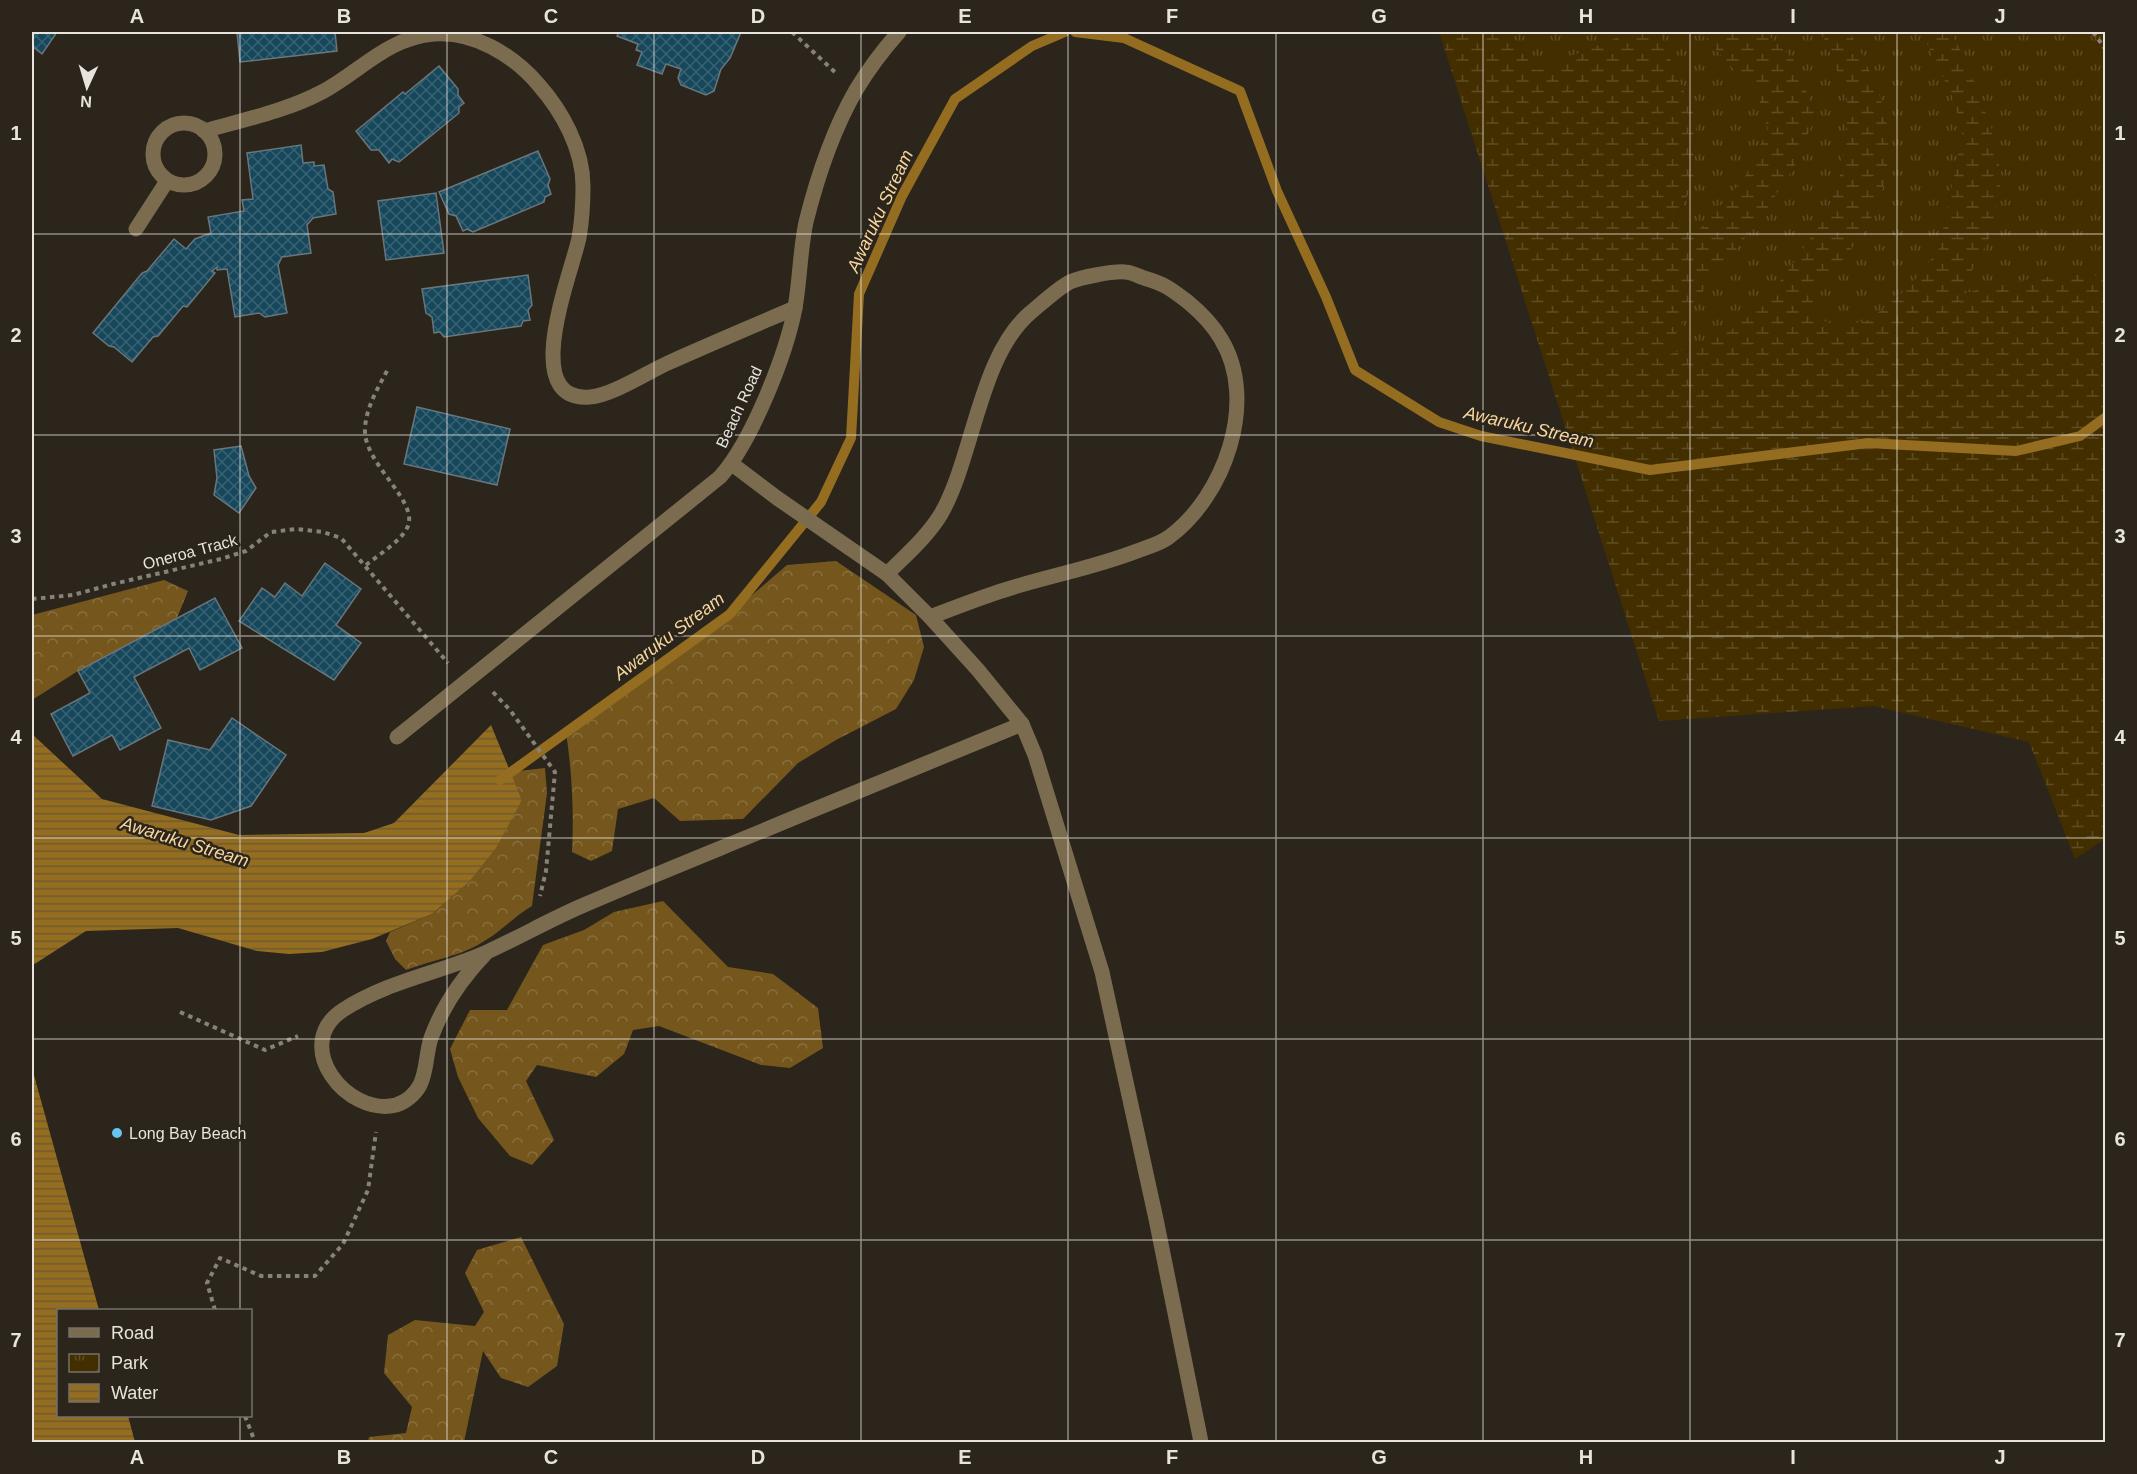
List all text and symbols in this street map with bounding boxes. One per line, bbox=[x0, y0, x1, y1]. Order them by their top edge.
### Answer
text: A bbox=[130, 5, 144, 27]
text: B bbox=[337, 5, 351, 27]
text: C bbox=[544, 5, 558, 27]
text: D bbox=[751, 5, 765, 27]
text: E bbox=[958, 5, 972, 27]
text: F bbox=[1166, 5, 1178, 27]
text: G bbox=[1371, 5, 1387, 27]
text: H bbox=[1579, 5, 1593, 27]
text: I bbox=[1790, 5, 1796, 27]
text: J bbox=[1994, 5, 2006, 27]
north arrow bbox=[57, 57, 117, 117]
text: N bbox=[80, 93, 92, 110]
text: 1 bbox=[10, 122, 22, 144]
text: 1 bbox=[2114, 122, 2126, 144]
water label: Awaruku Stream bbox=[842, 147, 917, 276]
text: 2 bbox=[10, 324, 22, 346]
text: 2 bbox=[2114, 324, 2126, 346]
street label: Beach Road bbox=[713, 364, 765, 450]
water label: Awaruku Stream bbox=[1461, 402, 1596, 452]
text: 3 bbox=[10, 525, 22, 547]
text: 3 bbox=[2114, 525, 2126, 547]
street label: Oneroa Track bbox=[141, 531, 240, 573]
water label: Awaruku Stream bbox=[609, 588, 728, 685]
text: 4 bbox=[10, 726, 22, 748]
text: 4 bbox=[2114, 726, 2126, 748]
water label: Awaruku Stream bbox=[118, 813, 251, 871]
text: 5 bbox=[10, 927, 22, 949]
text: 5 bbox=[2114, 927, 2126, 949]
place label: Long Bay Beach bbox=[129, 1125, 246, 1142]
marker: Long Bay Beach bbox=[110, 1126, 124, 1140]
text: 6 bbox=[10, 1128, 22, 1150]
text: 6 bbox=[2114, 1128, 2126, 1150]
legend bbox=[57, 1309, 252, 1417]
text: Road bbox=[111, 1323, 154, 1343]
text: 7 bbox=[10, 1329, 22, 1351]
text: 7 bbox=[2114, 1329, 2126, 1351]
text: Park bbox=[111, 1353, 149, 1373]
text: Water bbox=[111, 1383, 158, 1403]
text: A bbox=[130, 1446, 144, 1468]
text: B bbox=[337, 1446, 351, 1468]
text: C bbox=[544, 1446, 558, 1468]
text: D bbox=[751, 1446, 765, 1468]
text: E bbox=[958, 1446, 972, 1468]
text: F bbox=[1166, 1446, 1178, 1468]
text: G bbox=[1371, 1446, 1387, 1468]
text: H bbox=[1579, 1446, 1593, 1468]
text: I bbox=[1790, 1446, 1796, 1468]
text: J bbox=[1994, 1446, 2006, 1468]

